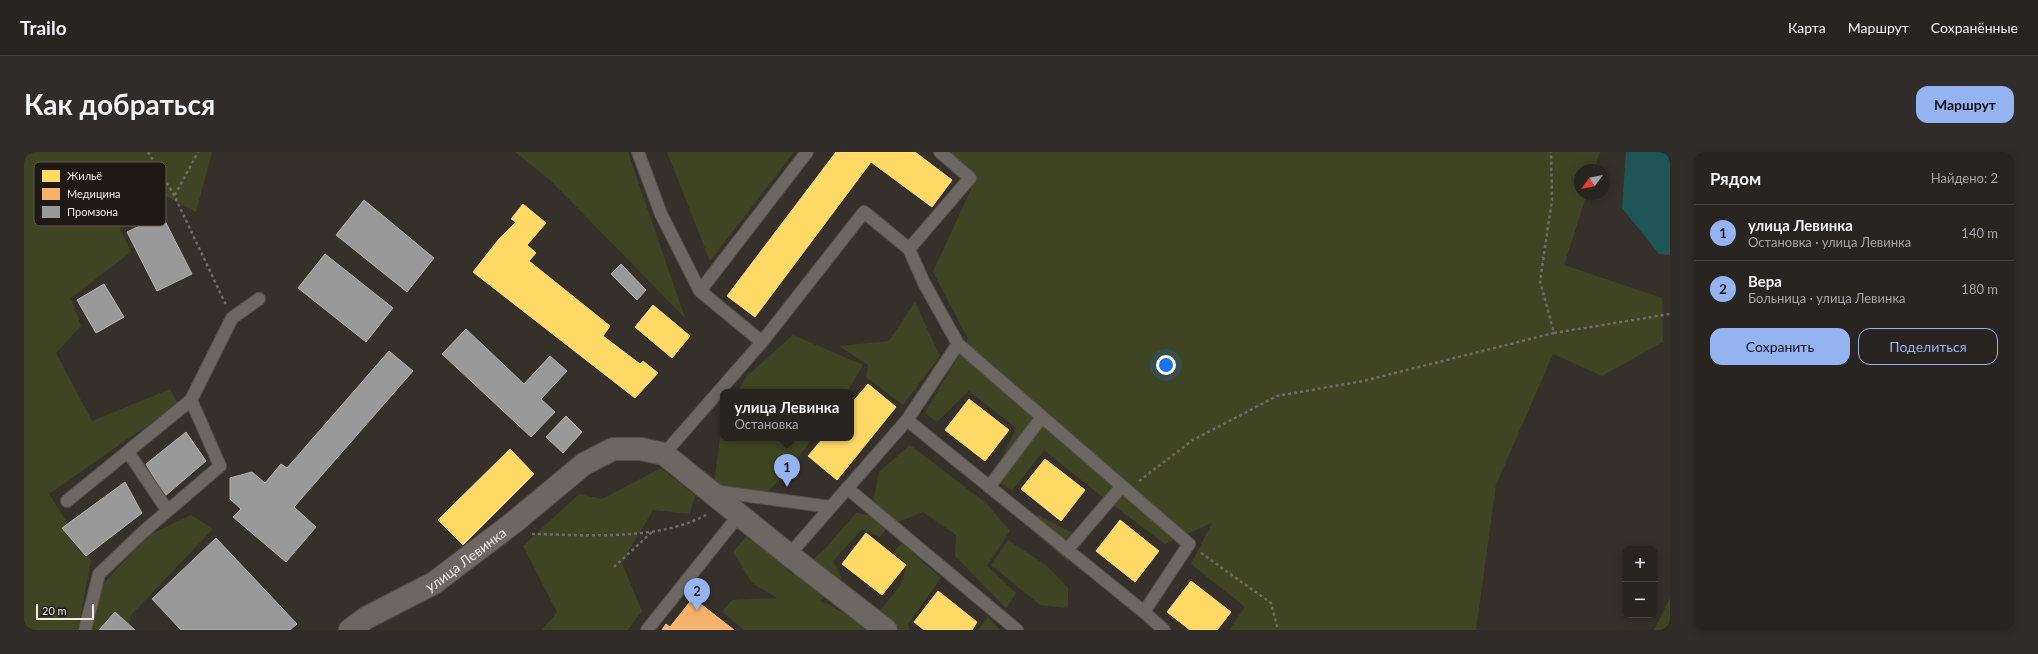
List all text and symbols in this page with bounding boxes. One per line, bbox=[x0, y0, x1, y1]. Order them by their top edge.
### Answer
text: Trailo bbox=[20, 16, 67, 39]
text: Карта bbox=[1788, 19, 1826, 36]
text: Маршрут bbox=[1848, 19, 1909, 36]
text: Сохранённые bbox=[1931, 19, 2018, 36]
button: Маршрут bbox=[1916, 86, 2014, 123]
text: Как добраться bbox=[24, 87, 215, 121]
legend bbox=[34, 162, 166, 226]
north arrow bbox=[1574, 164, 1610, 200]
text: Рядом bbox=[1710, 168, 1761, 189]
text: Жильё bbox=[67, 169, 102, 182]
text: Найдено: 2 bbox=[1931, 170, 1998, 186]
text: Медицина bbox=[67, 187, 121, 200]
text: Промзона bbox=[67, 205, 118, 218]
text: улица Левинка bbox=[1748, 216, 1853, 234]
text: 1 bbox=[1719, 225, 1727, 241]
text: 140 m bbox=[1961, 225, 1998, 241]
text: Остановка · улица Левинка bbox=[1748, 234, 1911, 250]
text: Вера bbox=[1748, 272, 1782, 290]
text: 2 bbox=[1719, 281, 1727, 297]
text: 180 m bbox=[1961, 281, 1998, 297]
text: Больница · улица Левинка bbox=[1748, 290, 1906, 306]
button: Сохранить bbox=[1710, 328, 1850, 365]
button: Поделиться bbox=[1858, 328, 1998, 365]
your location bbox=[1156, 355, 1176, 375]
popup bbox=[720, 389, 854, 441]
text: улица Левинка bbox=[735, 398, 839, 416]
text: Остановка bbox=[735, 416, 798, 432]
pin: 1 bbox=[774, 454, 800, 487]
street label: улица Левинка bbox=[422, 523, 509, 595]
map controls bbox=[1622, 546, 1658, 618]
button: + bbox=[1622, 546, 1658, 582]
pin: 2 bbox=[684, 578, 710, 611]
button: − bbox=[1622, 582, 1658, 618]
scale bar bbox=[36, 602, 94, 621]
text: 20 m bbox=[42, 604, 67, 617]

